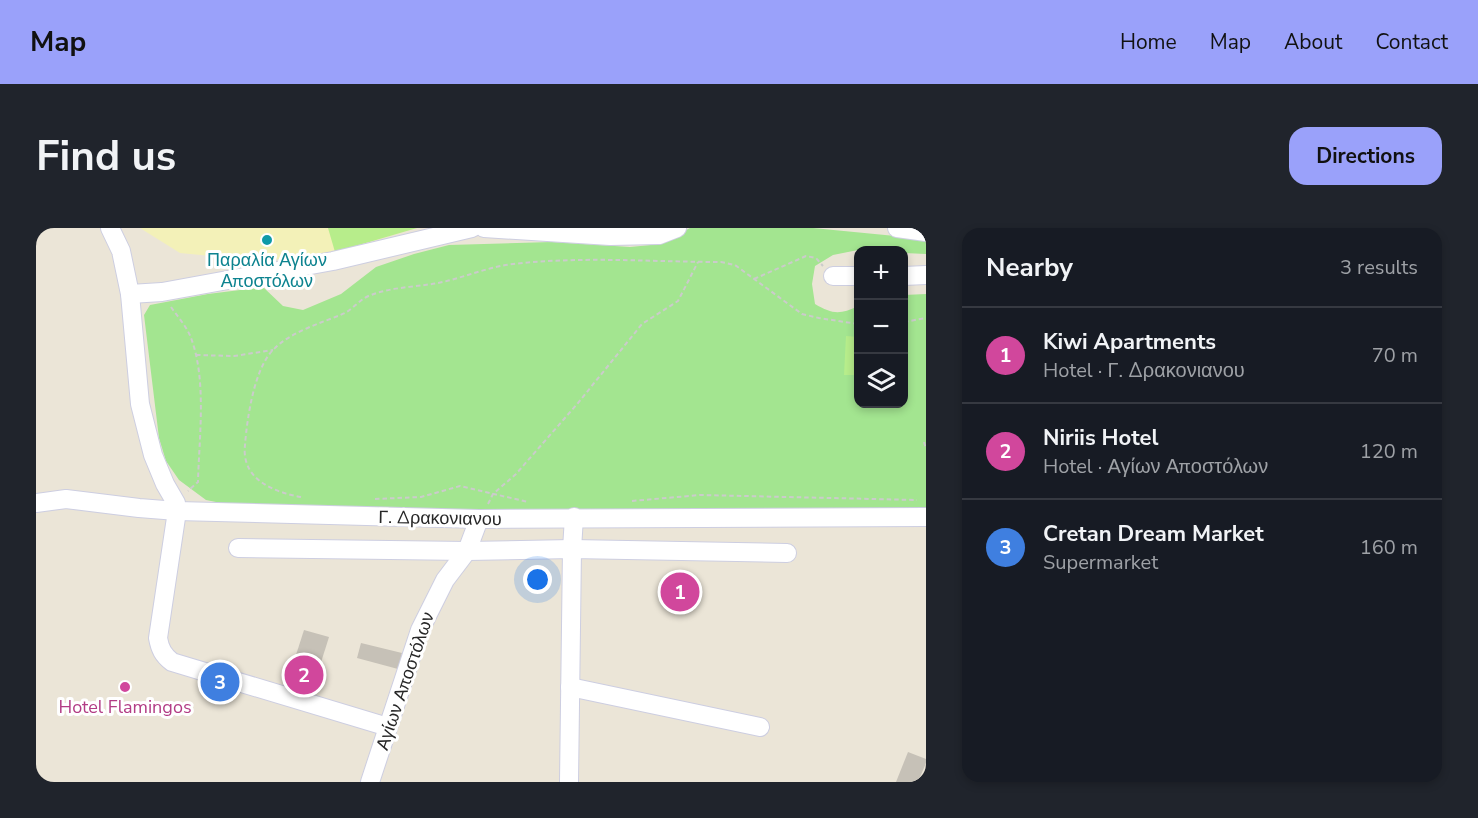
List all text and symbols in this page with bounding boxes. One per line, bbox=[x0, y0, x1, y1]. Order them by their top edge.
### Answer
text: Map bbox=[30, 23, 86, 61]
text: Home bbox=[1120, 28, 1177, 56]
text: Map bbox=[1210, 28, 1251, 56]
text: About bbox=[1284, 28, 1342, 56]
text: Contact bbox=[1375, 28, 1448, 56]
button: Directions bbox=[1289, 127, 1442, 185]
text: Find us bbox=[36, 128, 176, 185]
marker: Παραλία Αγίων Αποστόλων bbox=[260, 233, 274, 247]
map controls bbox=[854, 246, 908, 408]
button: + bbox=[854, 246, 908, 300]
place label: Παραλία Αγίων Αποστόλων bbox=[207, 248, 327, 293]
text: Nearby bbox=[986, 250, 1073, 285]
text: 3 results bbox=[1340, 254, 1418, 281]
button: − bbox=[854, 300, 908, 354]
text: Kiwi Apartments bbox=[1043, 327, 1216, 357]
text: 1 bbox=[1000, 342, 1012, 369]
text: 70 m bbox=[1372, 342, 1418, 369]
button: layers bbox=[854, 354, 908, 408]
text: Hotel · Γ. Δρακονιανου bbox=[1043, 357, 1245, 384]
text: Niriis Hotel bbox=[1043, 423, 1158, 453]
text: 2 bbox=[1000, 438, 1012, 465]
text: 120 m bbox=[1360, 438, 1418, 465]
text: Hotel · Αγίων Αποστόλων bbox=[1043, 453, 1268, 480]
street label: Γ. Δρακονιανου bbox=[378, 505, 502, 531]
text: Cretan Dream Market bbox=[1043, 519, 1264, 549]
text: 3 bbox=[1000, 534, 1012, 561]
text: 160 m bbox=[1360, 534, 1418, 561]
text: Supermarket bbox=[1043, 549, 1158, 576]
your location bbox=[523, 565, 552, 594]
pin: 1 bbox=[660, 570, 700, 614]
street label: Αγίων Αποστόλων bbox=[370, 609, 440, 753]
pin: 2 bbox=[284, 652, 324, 698]
pin: 3 bbox=[200, 660, 240, 704]
marker: Hotel Flamingos bbox=[118, 680, 132, 694]
place label: Hotel Flamingos bbox=[58, 695, 192, 719]

